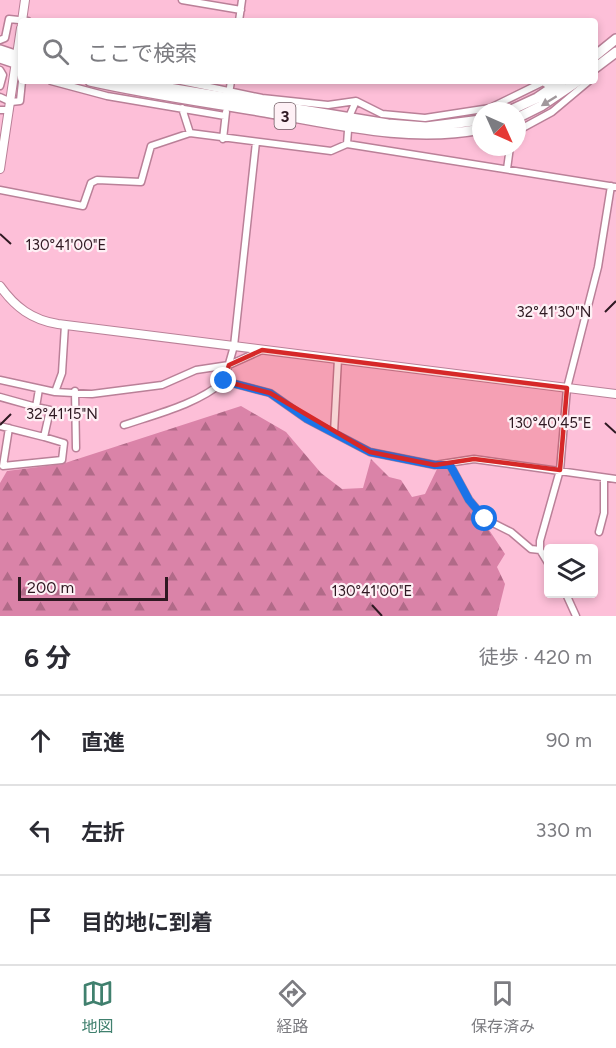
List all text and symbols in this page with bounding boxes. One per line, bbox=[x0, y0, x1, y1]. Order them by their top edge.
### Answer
search box bbox=[18, 18, 598, 84]
icon: search bbox=[39, 35, 72, 68]
text: ここで検索 bbox=[87, 40, 197, 67]
one-way arrow bbox=[541, 96, 557, 107]
north arrow bbox=[472, 102, 526, 156]
road number: 3 bbox=[274, 103, 296, 129]
text: 130°41'00"E bbox=[26, 236, 106, 254]
text: 32°41'30"N bbox=[517, 303, 591, 321]
route end bbox=[210, 367, 236, 393]
text: 32°41'15"N bbox=[26, 405, 98, 423]
text: 130°40'45"E bbox=[508, 414, 592, 432]
route start bbox=[471, 505, 497, 531]
map controls bbox=[544, 544, 598, 598]
button: layers bbox=[544, 544, 598, 598]
scale bar bbox=[18, 574, 168, 602]
text: 200 m bbox=[27, 578, 74, 597]
text: 130°41'00"E bbox=[332, 582, 412, 600]
text: 6 分 bbox=[24, 642, 71, 674]
text: 徒歩 · 420 m bbox=[479, 645, 592, 669]
icon: ahead bbox=[24, 724, 57, 757]
text: 90 m bbox=[546, 728, 592, 752]
text: 直進 bbox=[81, 729, 125, 756]
icon: left bbox=[24, 814, 57, 847]
text: 330 m bbox=[535, 818, 592, 842]
text: 左折 bbox=[81, 819, 125, 846]
icon: arrive bbox=[24, 904, 57, 937]
text: 目的地に到着 bbox=[81, 909, 213, 936]
tab: 地図 bbox=[81, 977, 114, 1037]
tab: 経路 bbox=[276, 977, 309, 1037]
tab: 保存済み bbox=[471, 977, 535, 1037]

